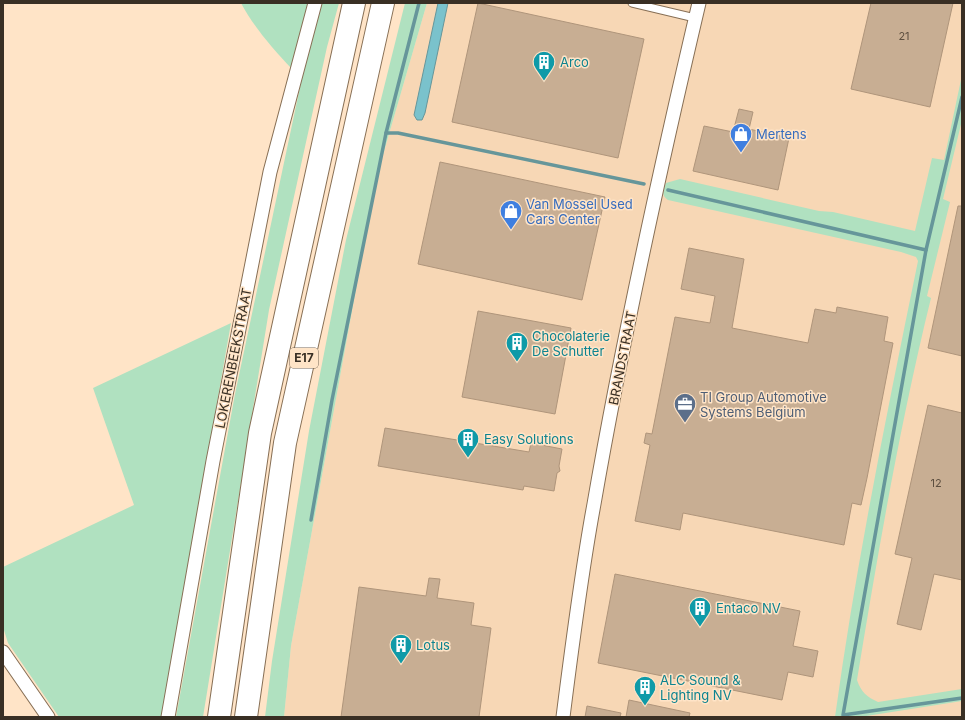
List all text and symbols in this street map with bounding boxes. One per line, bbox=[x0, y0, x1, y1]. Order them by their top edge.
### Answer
house number: 21 bbox=[898, 29, 910, 43]
building icon: Arco bbox=[531, 49, 557, 82]
place label: Arco bbox=[560, 54, 589, 70]
shop icon: Mertens bbox=[728, 121, 754, 154]
place label: Mertens bbox=[756, 126, 807, 142]
place label: Van Mossel Used Cars Center bbox=[526, 196, 633, 227]
shop icon: Van Mossel Used Cars Center bbox=[498, 198, 524, 231]
street label: LOKERENBEEKSTRAAT bbox=[212, 286, 254, 430]
street label: BRANDSTRAAT bbox=[605, 310, 639, 406]
place label: Chocolaterie De Schutter bbox=[532, 328, 610, 359]
building icon: Chocolaterie De Schutter bbox=[504, 330, 530, 363]
road number: E17 bbox=[290, 348, 318, 368]
place label: TI Group Automotive Systems Belgium bbox=[700, 389, 827, 420]
office icon: TI Group Automotive Systems Belgium bbox=[672, 391, 698, 424]
building icon: Easy Solutions bbox=[455, 426, 481, 459]
place label: Easy Solutions bbox=[484, 431, 574, 447]
house number: 12 bbox=[930, 476, 942, 490]
building icon: Entaco NV bbox=[687, 595, 713, 628]
place label: Entaco NV bbox=[716, 600, 781, 616]
building icon: Lotus bbox=[388, 632, 414, 665]
place label: Lotus bbox=[416, 637, 450, 653]
place label: ALC Sound & Lighting NV bbox=[660, 672, 741, 703]
building icon: ALC Sound & Lighting NV bbox=[632, 674, 658, 707]

